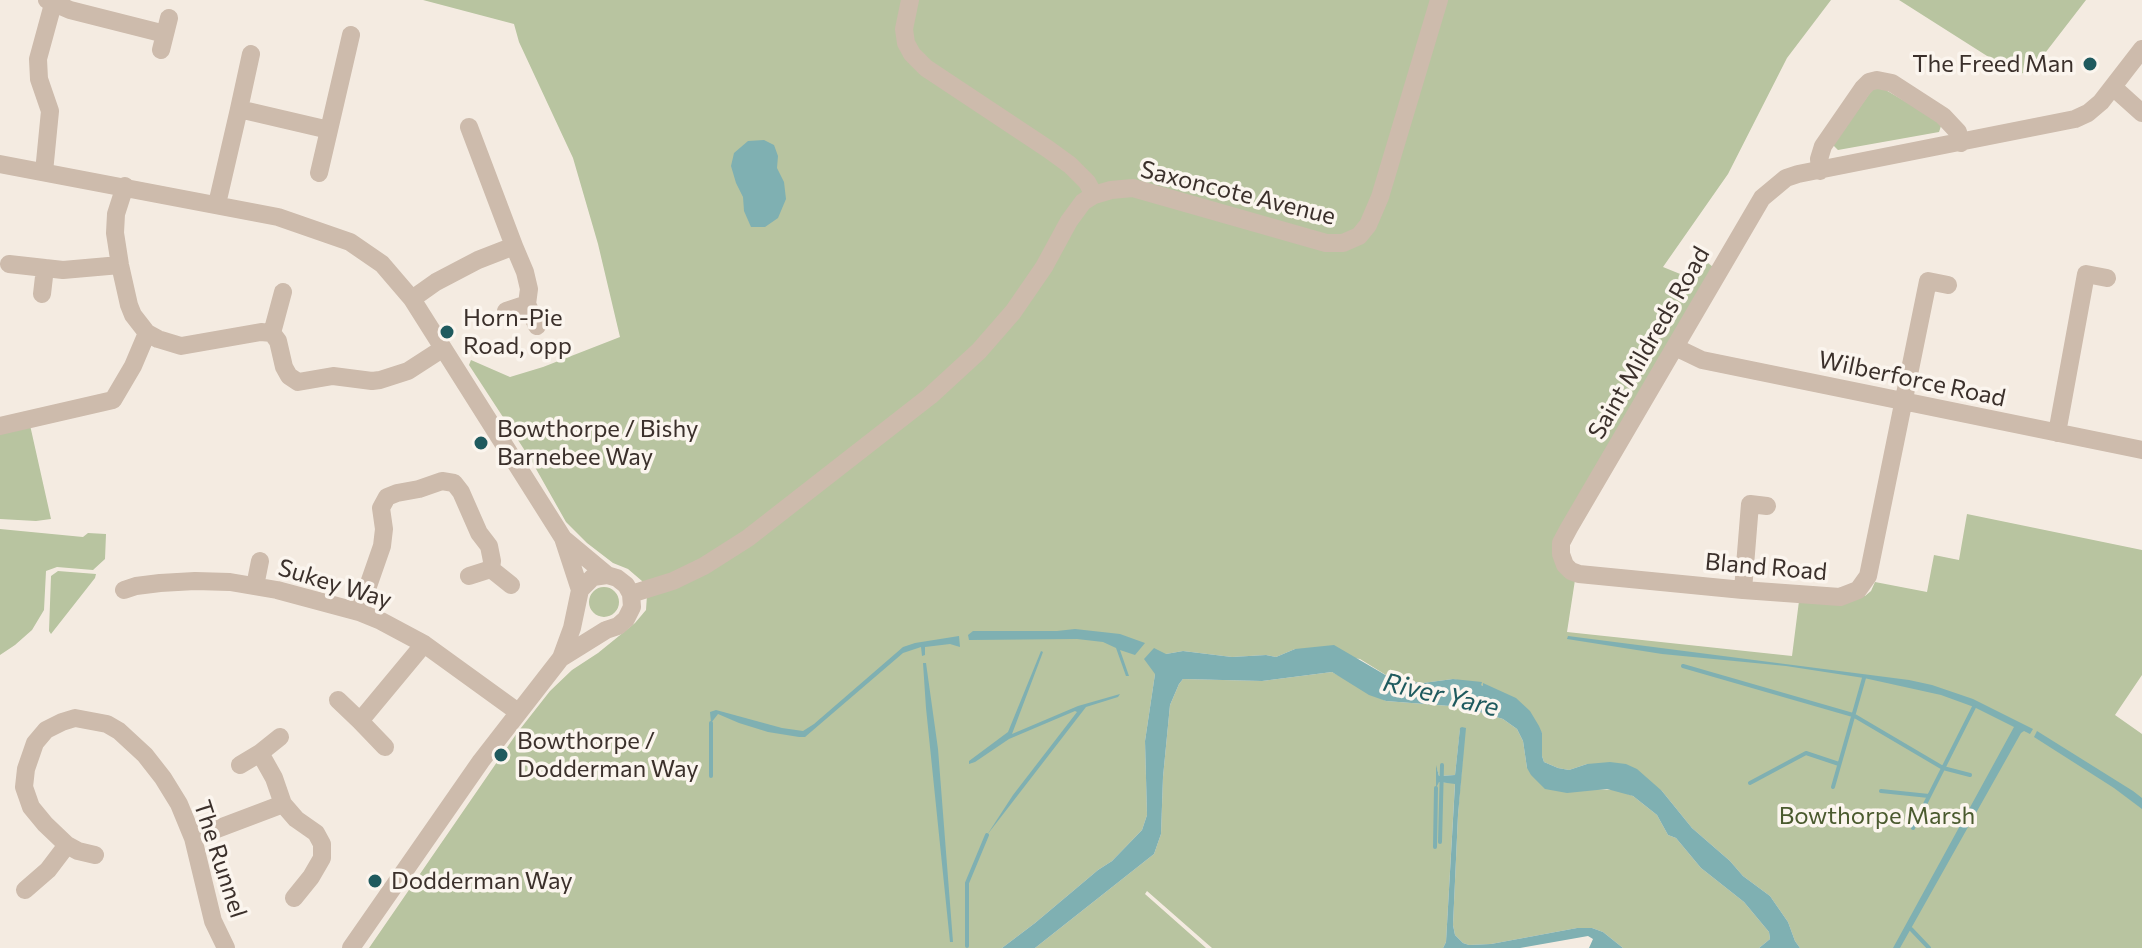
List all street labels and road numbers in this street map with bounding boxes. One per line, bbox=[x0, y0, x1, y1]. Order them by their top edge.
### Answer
street label: Saxoncote Avenue bbox=[1138, 155, 1338, 231]
street label: Saint Mildreds Road bbox=[1582, 242, 1716, 444]
street label: Wilberforce Road bbox=[1816, 345, 2008, 413]
street label: Bland Road bbox=[1704, 547, 1828, 587]
street label: Sukey Way bbox=[275, 553, 395, 615]
street label: The Runnel bbox=[187, 797, 253, 921]

